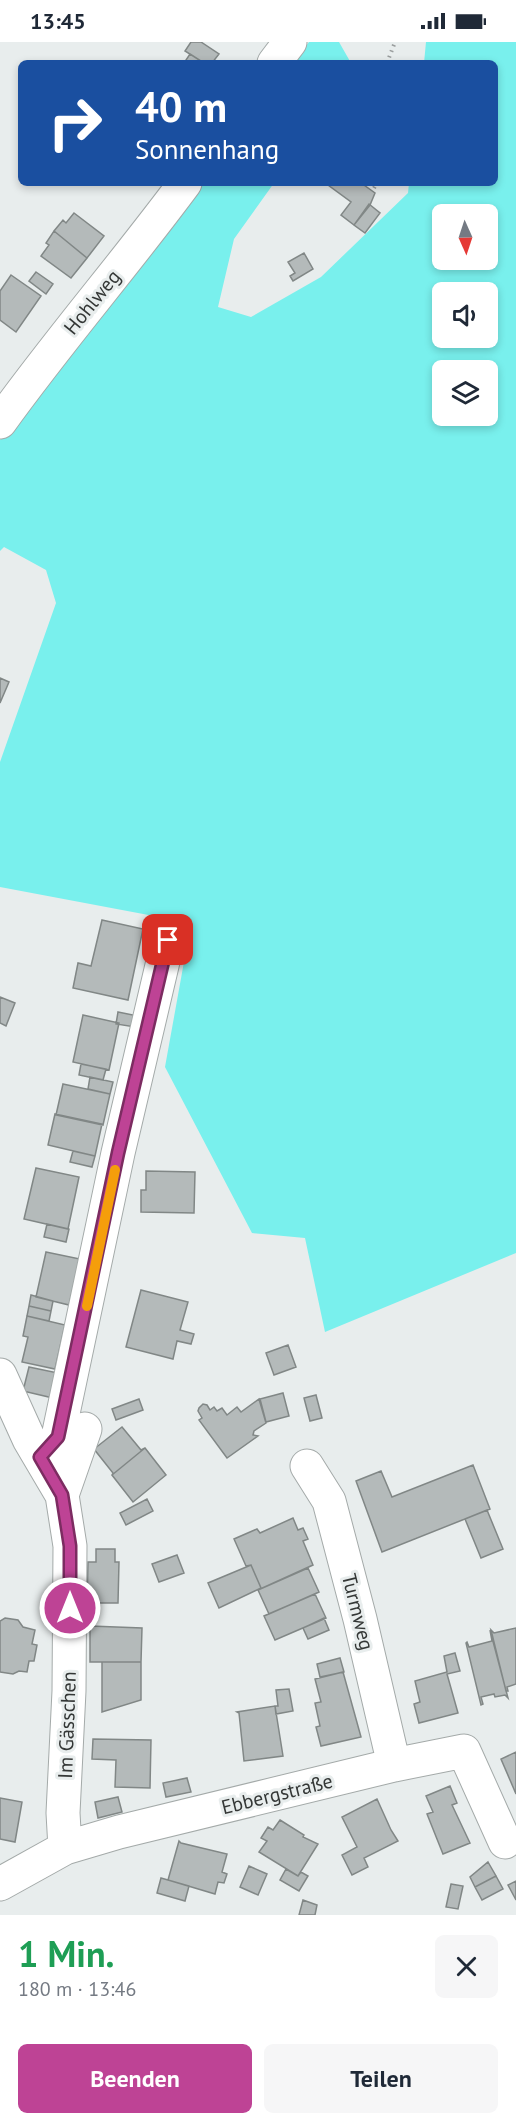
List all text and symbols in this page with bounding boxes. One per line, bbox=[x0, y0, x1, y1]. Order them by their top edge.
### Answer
text: 13:45 bbox=[30, 7, 86, 35]
text: 40 m bbox=[135, 79, 227, 134]
icon: right bbox=[36, 84, 114, 162]
text: Sonnenhang bbox=[135, 132, 279, 166]
north arrow bbox=[432, 204, 498, 270]
map controls bbox=[432, 204, 498, 426]
street label: Hohlweg bbox=[58, 264, 126, 340]
button: sound bbox=[432, 282, 498, 348]
button: layers bbox=[432, 360, 498, 426]
pin bbox=[142, 914, 193, 965]
icon: arrive bbox=[151, 923, 184, 956]
street label: Turmweg bbox=[336, 1571, 380, 1653]
position arrow bbox=[38, 1576, 102, 1640]
street label: Im Gässchen bbox=[52, 1671, 82, 1779]
street label: Ebbergstraße bbox=[219, 1768, 335, 1820]
text: 1 Min. bbox=[18, 1930, 114, 1977]
button: close bbox=[435, 1935, 498, 1998]
text: 180 m · 13:46 bbox=[18, 1976, 136, 2002]
button: Beenden bbox=[18, 2044, 252, 2113]
button: Teilen bbox=[264, 2044, 498, 2113]

